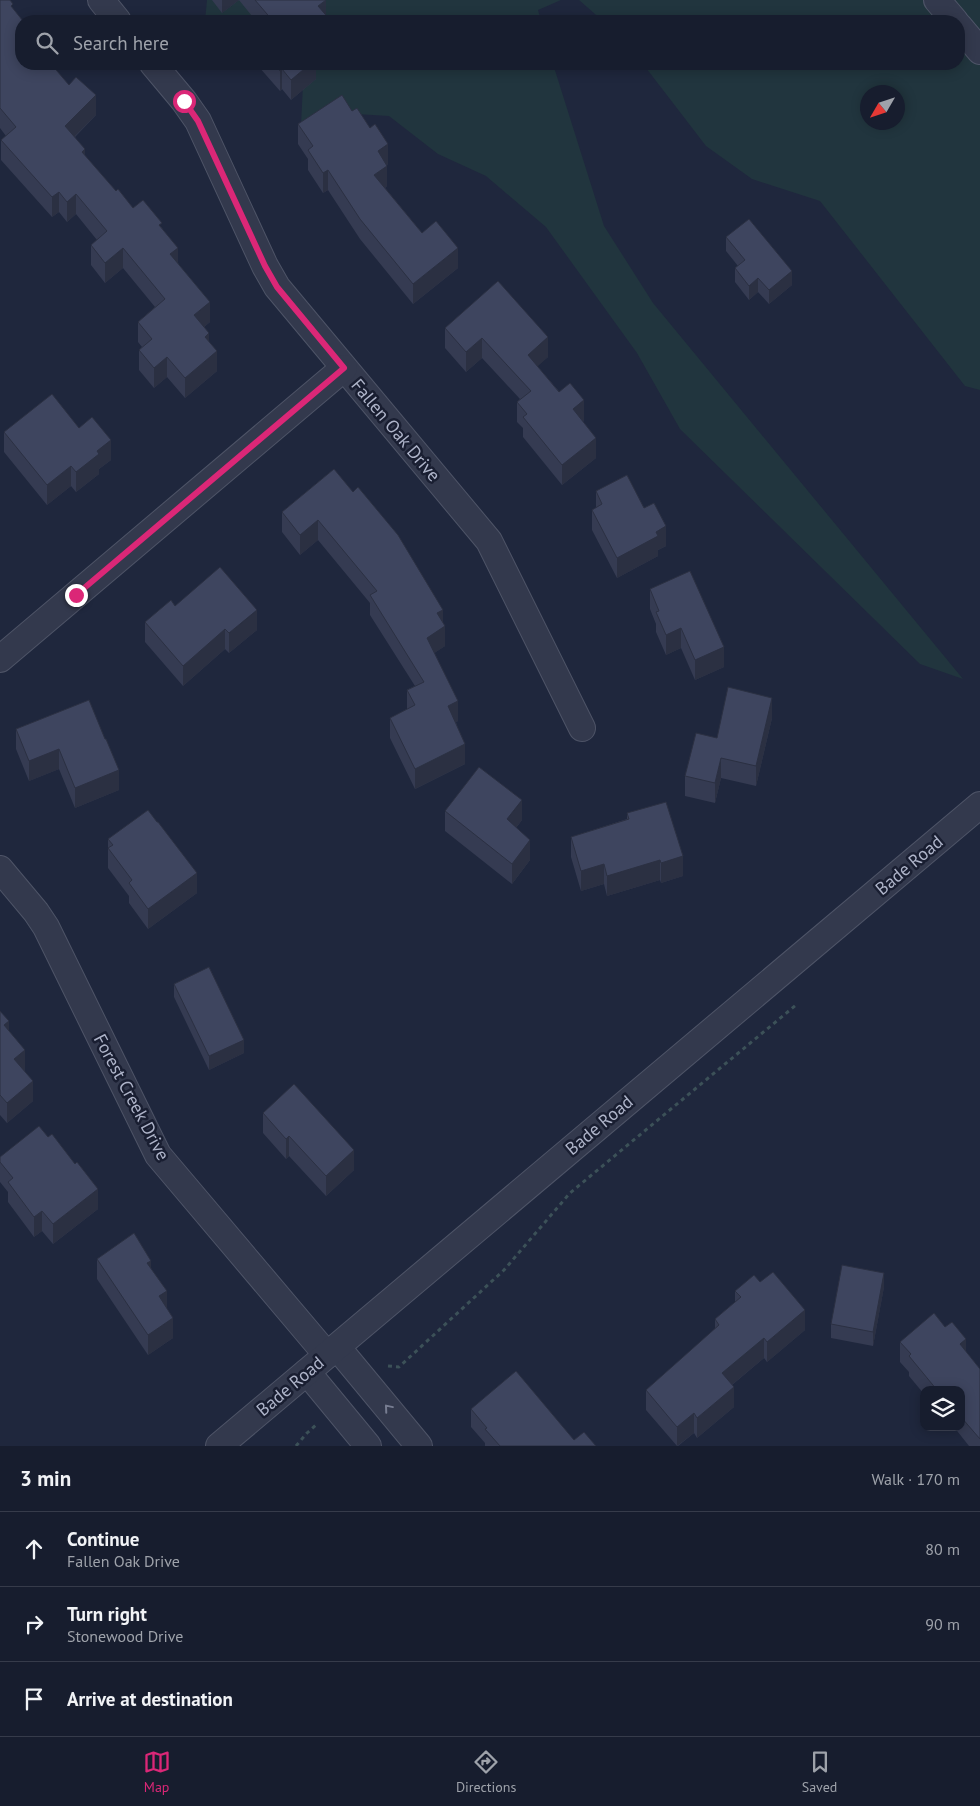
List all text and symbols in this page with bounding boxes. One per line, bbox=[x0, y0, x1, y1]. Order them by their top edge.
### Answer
search box bbox=[15, 15, 965, 70]
icon: search bbox=[33, 29, 61, 57]
text: Search here bbox=[73, 31, 169, 55]
north arrow bbox=[860, 85, 905, 130]
route start bbox=[173, 90, 196, 113]
street label: Fallen Oak Drive bbox=[346, 374, 446, 486]
route end bbox=[65, 584, 88, 607]
street label: Bade Road bbox=[871, 830, 947, 900]
street label: Forest Creek Drive bbox=[89, 1030, 175, 1164]
street label: Bade Road bbox=[561, 1090, 637, 1160]
street label: Bade Road bbox=[252, 1351, 328, 1421]
map controls bbox=[920, 1386, 965, 1431]
button: layers bbox=[920, 1386, 965, 1431]
one-way arrow bbox=[384, 1405, 393, 1414]
text: 3 min bbox=[20, 1465, 71, 1492]
text: Walk · 170 m bbox=[871, 1469, 960, 1489]
text: Continue bbox=[67, 1527, 139, 1551]
icon: ahead bbox=[20, 1535, 48, 1563]
text: 80 m bbox=[925, 1539, 960, 1559]
text: Fallen Oak Drive bbox=[67, 1551, 180, 1571]
text: Turn right bbox=[67, 1602, 147, 1626]
icon: right bbox=[20, 1610, 48, 1638]
text: 90 m bbox=[925, 1614, 960, 1634]
text: Stonewood Drive bbox=[67, 1626, 184, 1646]
icon: arrive bbox=[20, 1685, 48, 1713]
text: Arrive at destination bbox=[67, 1687, 233, 1711]
tab: Map bbox=[143, 1748, 171, 1796]
tab: Directions bbox=[456, 1748, 516, 1796]
tab: Saved bbox=[802, 1748, 837, 1796]

